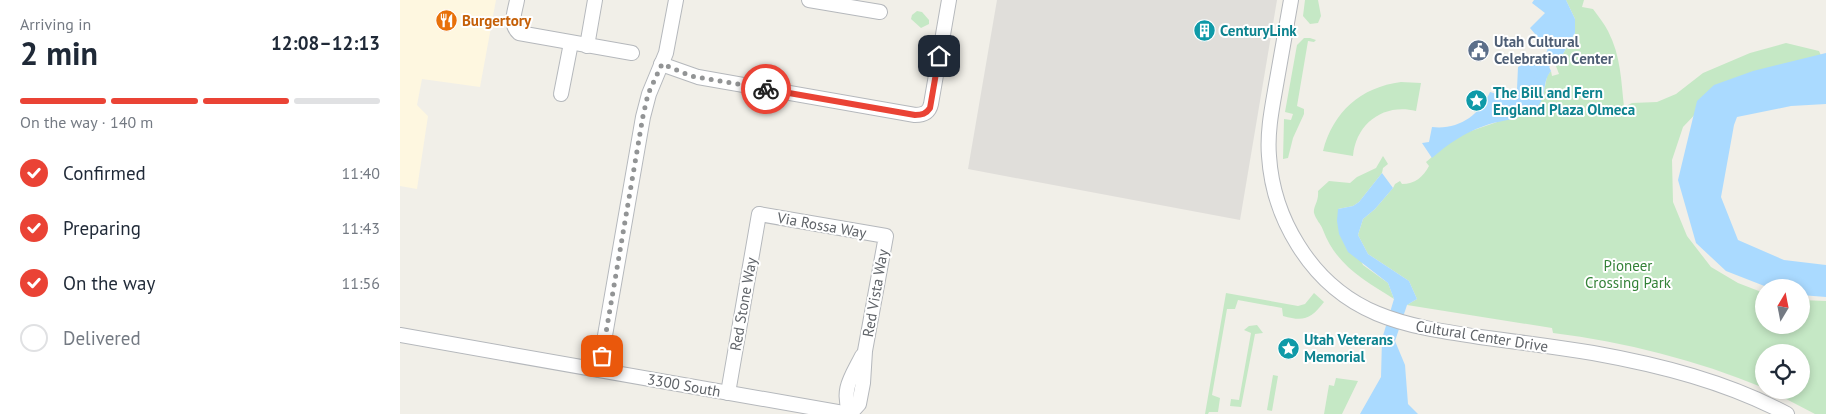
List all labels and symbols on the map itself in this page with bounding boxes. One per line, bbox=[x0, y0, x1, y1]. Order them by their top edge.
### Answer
restaurant icon: Burgertory bbox=[434, 8, 458, 32]
place label: Burgertory bbox=[462, 11, 532, 30]
building icon: CenturyLink bbox=[1192, 18, 1216, 42]
place label: CenturyLink bbox=[1220, 21, 1297, 40]
place label: Utah Cultural Celebration Center bbox=[1494, 32, 1614, 68]
pin bbox=[918, 35, 960, 77]
public building icon: Utah Cultural Celebration Center bbox=[1466, 38, 1490, 62]
courier bbox=[741, 64, 791, 114]
place label: The Bill and Fern England Plaza Olmeca bbox=[1493, 83, 1635, 119]
place icon: The Bill and Fern England Plaza Olmeca bbox=[1465, 89, 1489, 113]
street label: Via Rossa Way bbox=[775, 208, 868, 242]
street label: Red Vista Way bbox=[858, 248, 892, 338]
street label: Red Stone Way bbox=[725, 256, 761, 352]
park label: Pioneer Crossing Park bbox=[1585, 256, 1672, 292]
north arrow bbox=[1755, 279, 1810, 334]
street label: Cultural Center Drive bbox=[1414, 316, 1550, 356]
place label: Utah Veterans Memorial bbox=[1304, 330, 1393, 366]
pin bbox=[581, 335, 623, 377]
place icon: Utah Veterans Memorial bbox=[1276, 336, 1300, 360]
street label: 3300 South bbox=[646, 369, 722, 401]

